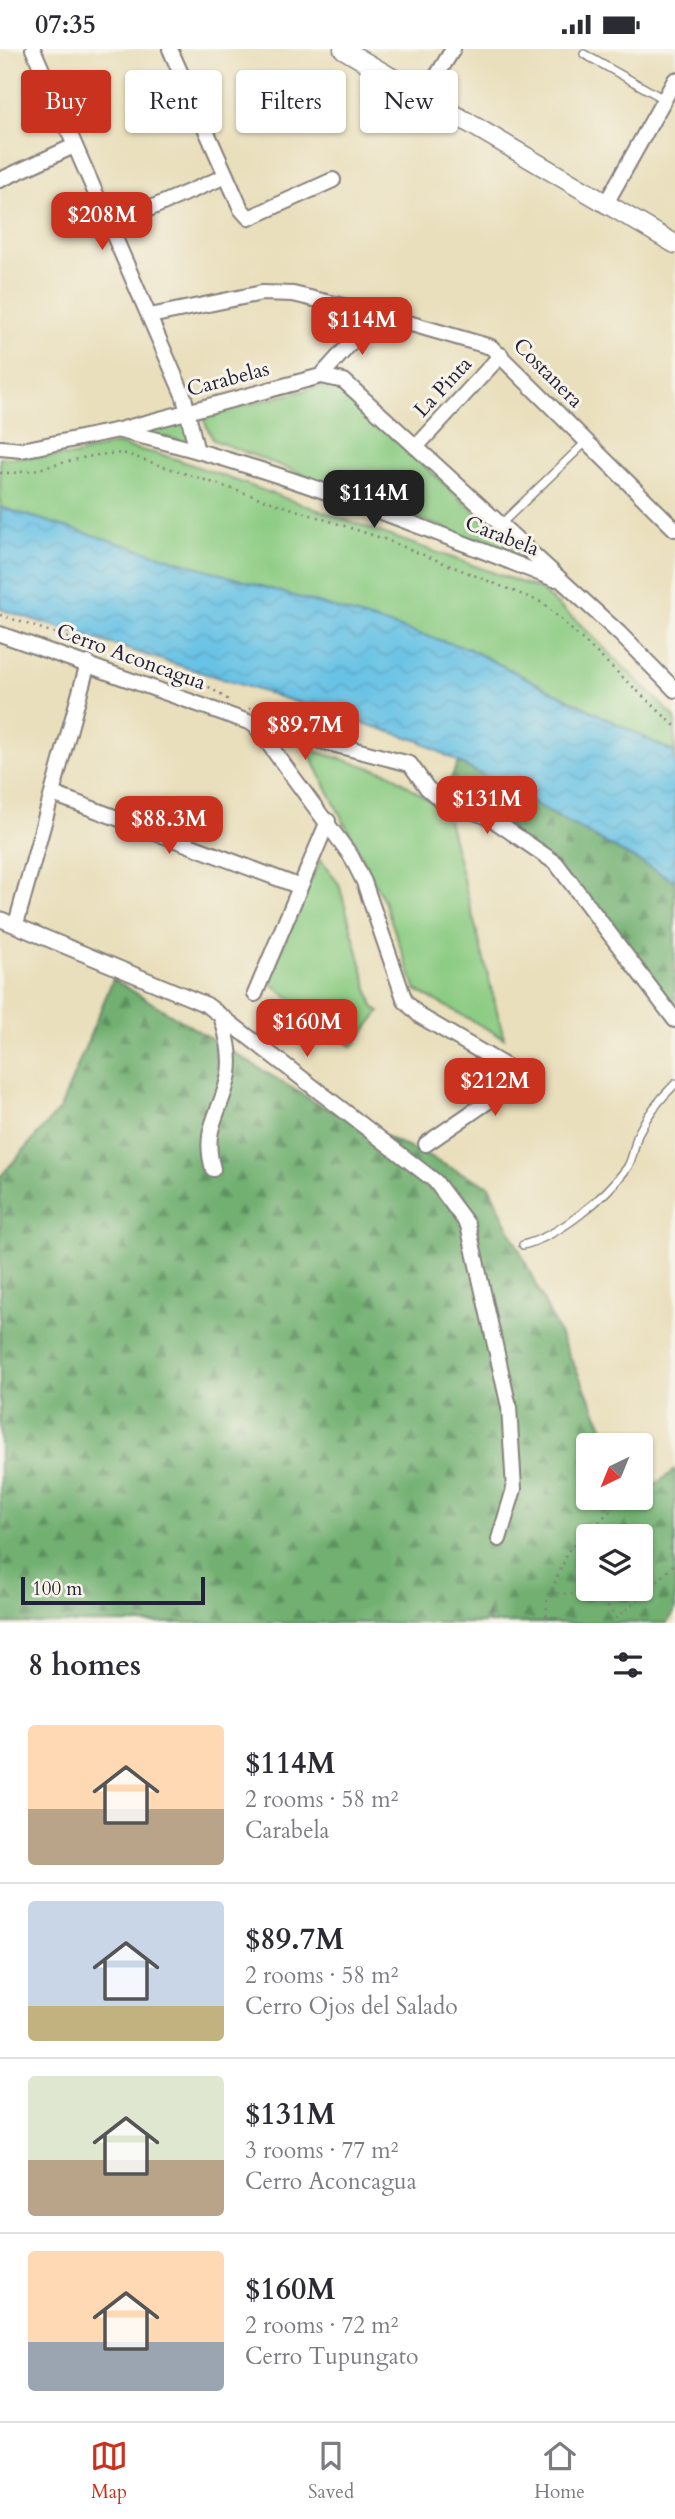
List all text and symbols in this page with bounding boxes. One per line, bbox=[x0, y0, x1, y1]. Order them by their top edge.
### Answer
text: 07:35 bbox=[35, 7, 96, 42]
chip: Buy bbox=[21, 70, 111, 133]
chip: Rent bbox=[125, 70, 222, 133]
chip: Filters bbox=[236, 70, 346, 133]
chip: New bbox=[360, 70, 458, 133]
pin: $208M bbox=[53, 193, 151, 252]
text: $208M bbox=[67, 199, 137, 230]
pin: $114M bbox=[313, 297, 411, 357]
text: $114M bbox=[327, 304, 397, 335]
street label: Costanera bbox=[507, 332, 589, 414]
street label: La Pinta bbox=[407, 350, 479, 424]
street label: Carabelas bbox=[184, 354, 272, 404]
pin: $114M bbox=[325, 470, 423, 530]
text: $114M bbox=[339, 477, 409, 508]
street label: Carabela bbox=[461, 509, 543, 563]
street label: Cerro Aconcagua bbox=[52, 617, 210, 697]
pin: $89.7M bbox=[248, 703, 362, 762]
text: $89.7M bbox=[267, 709, 343, 740]
pin: $131M bbox=[438, 777, 536, 836]
text: $131M bbox=[452, 783, 522, 814]
pin: $88.3M bbox=[112, 797, 226, 856]
text: $88.3M bbox=[131, 803, 207, 834]
pin: $160M bbox=[258, 999, 356, 1059]
text: $160M bbox=[272, 1006, 342, 1037]
pin: $212M bbox=[446, 1059, 544, 1118]
text: $212M bbox=[460, 1065, 530, 1096]
north arrow bbox=[576, 1433, 653, 1510]
map controls bbox=[576, 1433, 653, 1601]
button: layers bbox=[576, 1524, 653, 1601]
scale bar bbox=[21, 1574, 205, 1606]
text: 100 m bbox=[32, 1576, 82, 1602]
text: 8 homes bbox=[28, 1645, 141, 1686]
icon: filters bbox=[609, 1646, 647, 1684]
text: $114M bbox=[245, 1743, 336, 1784]
icon: home bbox=[84, 1753, 168, 1837]
text: 2 rooms · 58 m² bbox=[245, 1784, 398, 1815]
text: Carabela bbox=[245, 1815, 329, 1846]
text: $89.7M bbox=[245, 1919, 344, 1960]
icon: home bbox=[84, 1929, 168, 2013]
text: 2 rooms · 58 m² bbox=[245, 1960, 398, 1991]
text: Cerro Ojos del Salado bbox=[245, 1991, 458, 2022]
text: $131M bbox=[245, 2094, 336, 2135]
icon: home bbox=[84, 2104, 168, 2188]
text: 3 rooms · 77 m² bbox=[245, 2135, 398, 2166]
text: Cerro Aconcagua bbox=[245, 2166, 417, 2197]
text: $160M bbox=[245, 2269, 336, 2310]
icon: home bbox=[84, 2279, 168, 2363]
text: 2 rooms · 72 m² bbox=[245, 2310, 398, 2341]
text: Cerro Tupungato bbox=[245, 2341, 418, 2372]
tab: Map bbox=[90, 2437, 128, 2505]
tab: Saved bbox=[308, 2437, 354, 2505]
tab: Home bbox=[534, 2437, 585, 2505]

